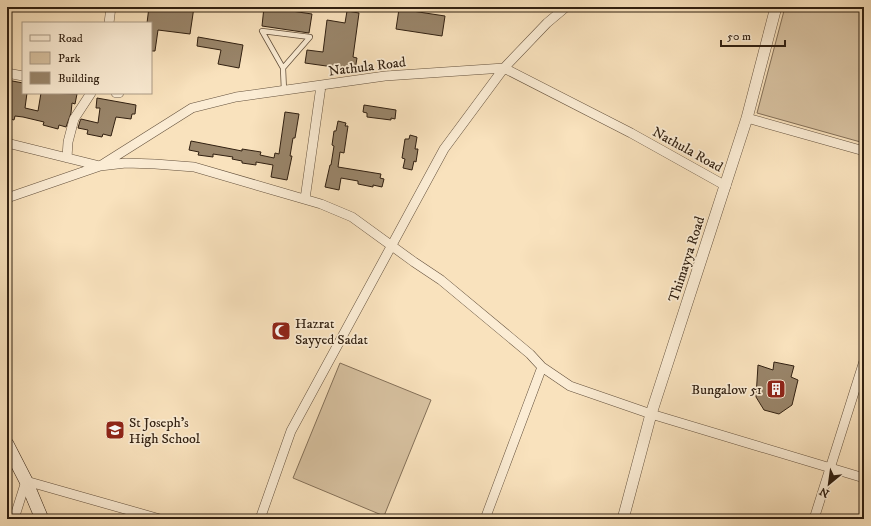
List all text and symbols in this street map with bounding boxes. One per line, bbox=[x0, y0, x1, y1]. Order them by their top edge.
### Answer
legend bbox=[22, 22, 152, 94]
scale bar bbox=[721, 22, 785, 48]
text: 50 m bbox=[727, 29, 751, 44]
text: Road bbox=[58, 31, 83, 46]
text: Park bbox=[58, 51, 80, 66]
street label: Nathula Road bbox=[327, 53, 407, 81]
text: Building bbox=[58, 71, 99, 86]
street label: Nathula Road bbox=[649, 123, 726, 177]
street label: Thimayya Road bbox=[665, 214, 709, 305]
place label: Hazrat Sayyed Sadat bbox=[295, 315, 369, 349]
mosque icon: Hazrat Sayyed Sadat bbox=[270, 320, 292, 342]
building icon: Bungalow 51 bbox=[765, 378, 787, 400]
place label: Bungalow 51 bbox=[691, 381, 762, 399]
place label: St Joseph's High School bbox=[129, 414, 201, 448]
school or university icon: St Joseph's High School bbox=[104, 419, 126, 441]
north arrow bbox=[809, 464, 849, 504]
text: N bbox=[817, 484, 832, 500]

